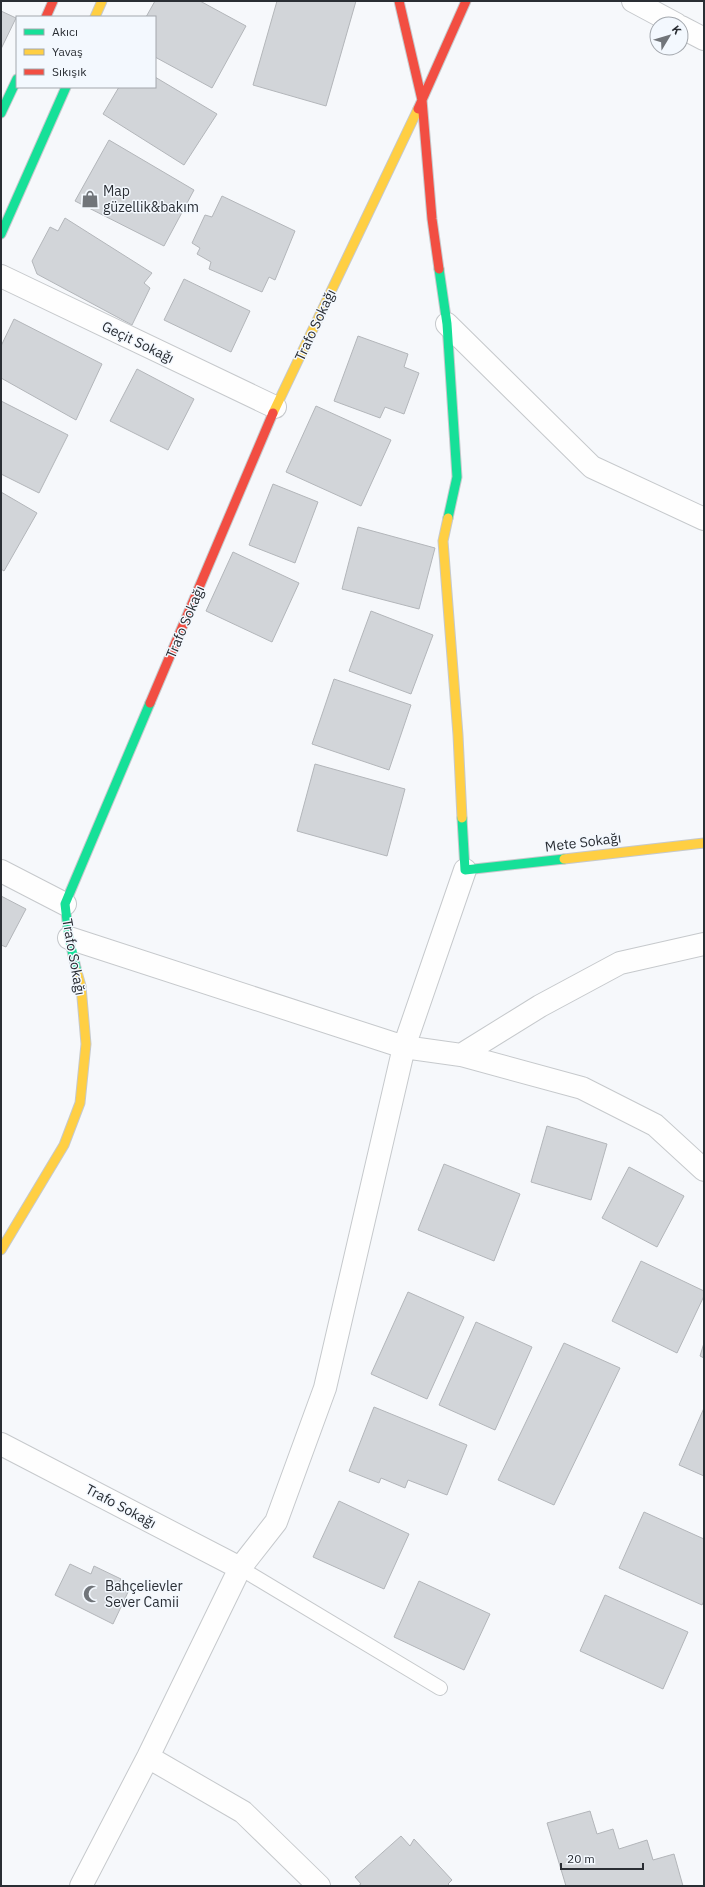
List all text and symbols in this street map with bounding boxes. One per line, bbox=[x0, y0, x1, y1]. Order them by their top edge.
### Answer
legend bbox=[16, 16, 156, 88]
north arrow bbox=[649, 16, 689, 56]
text: K bbox=[669, 23, 685, 37]
text: Akıcı bbox=[52, 24, 78, 39]
text: Yavaş bbox=[52, 44, 83, 59]
text: Sıkışık bbox=[52, 64, 87, 79]
place label: Map güzellik&bakım bbox=[103, 182, 199, 216]
shop icon: Map güzellik&bakım bbox=[80, 189, 100, 209]
street label: Trafo Sokağı bbox=[291, 286, 339, 364]
street label: Geçit Sokağı bbox=[99, 317, 177, 367]
street label: Trafo Sokağı bbox=[162, 583, 208, 661]
street label: Mete Sokağı bbox=[544, 828, 622, 856]
street label: Trafo Sokağı bbox=[58, 917, 90, 997]
street label: Trafo Sokağı bbox=[83, 1480, 159, 1532]
place label: Bahçelievler Sever Camii bbox=[105, 1577, 183, 1611]
mosque icon: Bahçelievler Sever Camii bbox=[82, 1584, 102, 1604]
scale bar bbox=[561, 1845, 643, 1871]
text: 20 m bbox=[567, 1851, 595, 1866]

